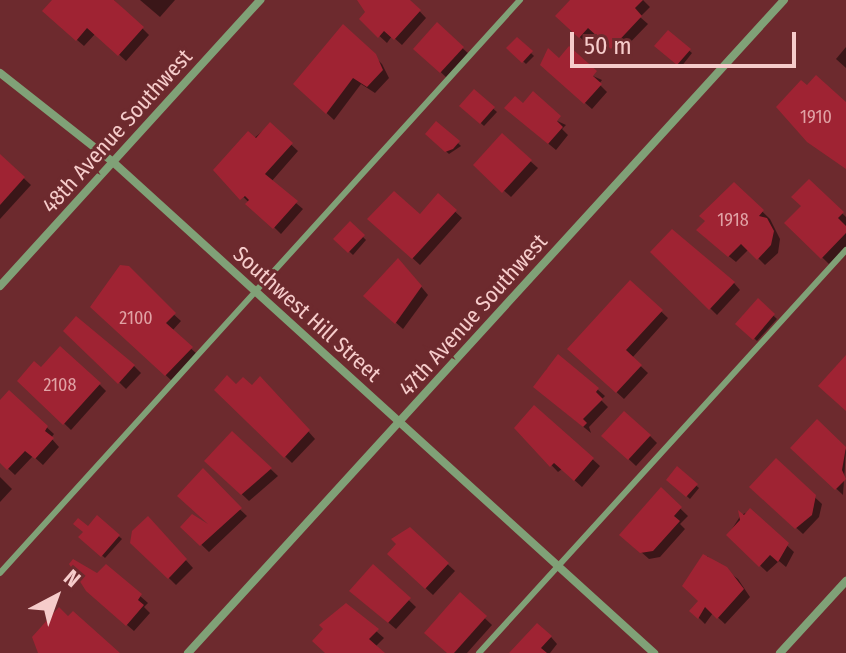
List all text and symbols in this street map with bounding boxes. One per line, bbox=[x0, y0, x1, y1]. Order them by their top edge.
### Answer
scale bar bbox=[574, 16, 800, 66]
text: 50 m bbox=[584, 32, 632, 60]
street label: 48th Avenue Southwest bbox=[36, 44, 198, 218]
house number: 1910 bbox=[800, 106, 832, 128]
house number: 1918 bbox=[717, 209, 749, 231]
street label: 47th Avenue Southwest bbox=[393, 229, 553, 401]
street label: Southwest Hill Street bbox=[228, 241, 386, 387]
house number: 2100 bbox=[119, 307, 153, 329]
house number: 2108 bbox=[44, 374, 76, 396]
north arrow bbox=[16, 557, 96, 637]
text: N bbox=[58, 564, 86, 593]

